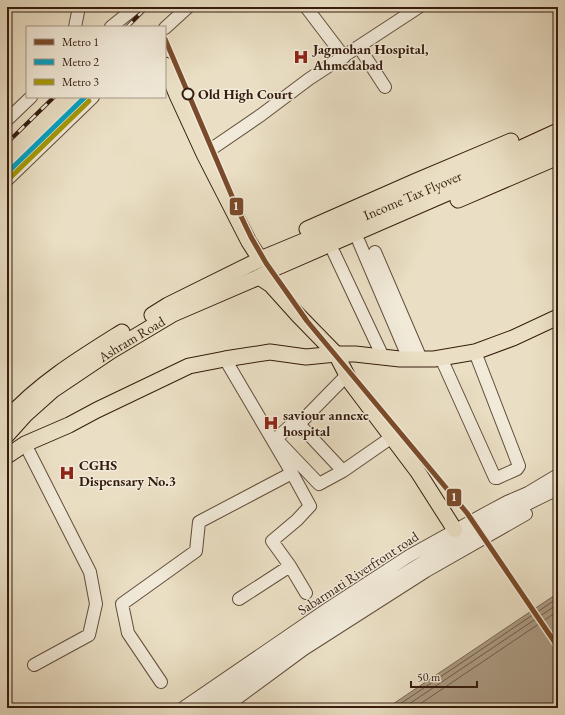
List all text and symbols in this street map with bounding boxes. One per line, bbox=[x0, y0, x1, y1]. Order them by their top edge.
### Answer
legend bbox=[26, 26, 166, 98]
text: Metro 1 bbox=[62, 34, 99, 50]
place label: Jagmohan Hospital, Ahmedabad bbox=[311, 40, 429, 74]
hospital icon: Jagmohan Hospital, Ahmedabad bbox=[292, 48, 310, 66]
text: Metro 2 bbox=[62, 54, 99, 70]
text: Metro 3 bbox=[62, 74, 99, 90]
place label: Old High Court bbox=[198, 85, 293, 103]
marker: Old High Court bbox=[181, 87, 195, 101]
street label: Income Tax Flyover bbox=[361, 166, 465, 224]
line badge: 1 bbox=[229, 197, 244, 216]
text: 1 bbox=[233, 199, 239, 213]
street label: Ashram Road bbox=[94, 312, 169, 367]
place label: saviour annexe hospital bbox=[283, 406, 369, 440]
hospital icon: saviour annexe hospital bbox=[262, 414, 280, 432]
place label: CGHS Dispensary No.3 bbox=[79, 456, 176, 490]
hospital icon: CGHS Dispensary No.3 bbox=[58, 464, 76, 482]
line badge: 1 bbox=[446, 488, 462, 507]
text: 1 bbox=[451, 490, 457, 504]
street label: Sabarmati Riverfront road bbox=[294, 527, 423, 619]
scale bar bbox=[411, 663, 477, 689]
text: 50 m bbox=[417, 669, 441, 685]

